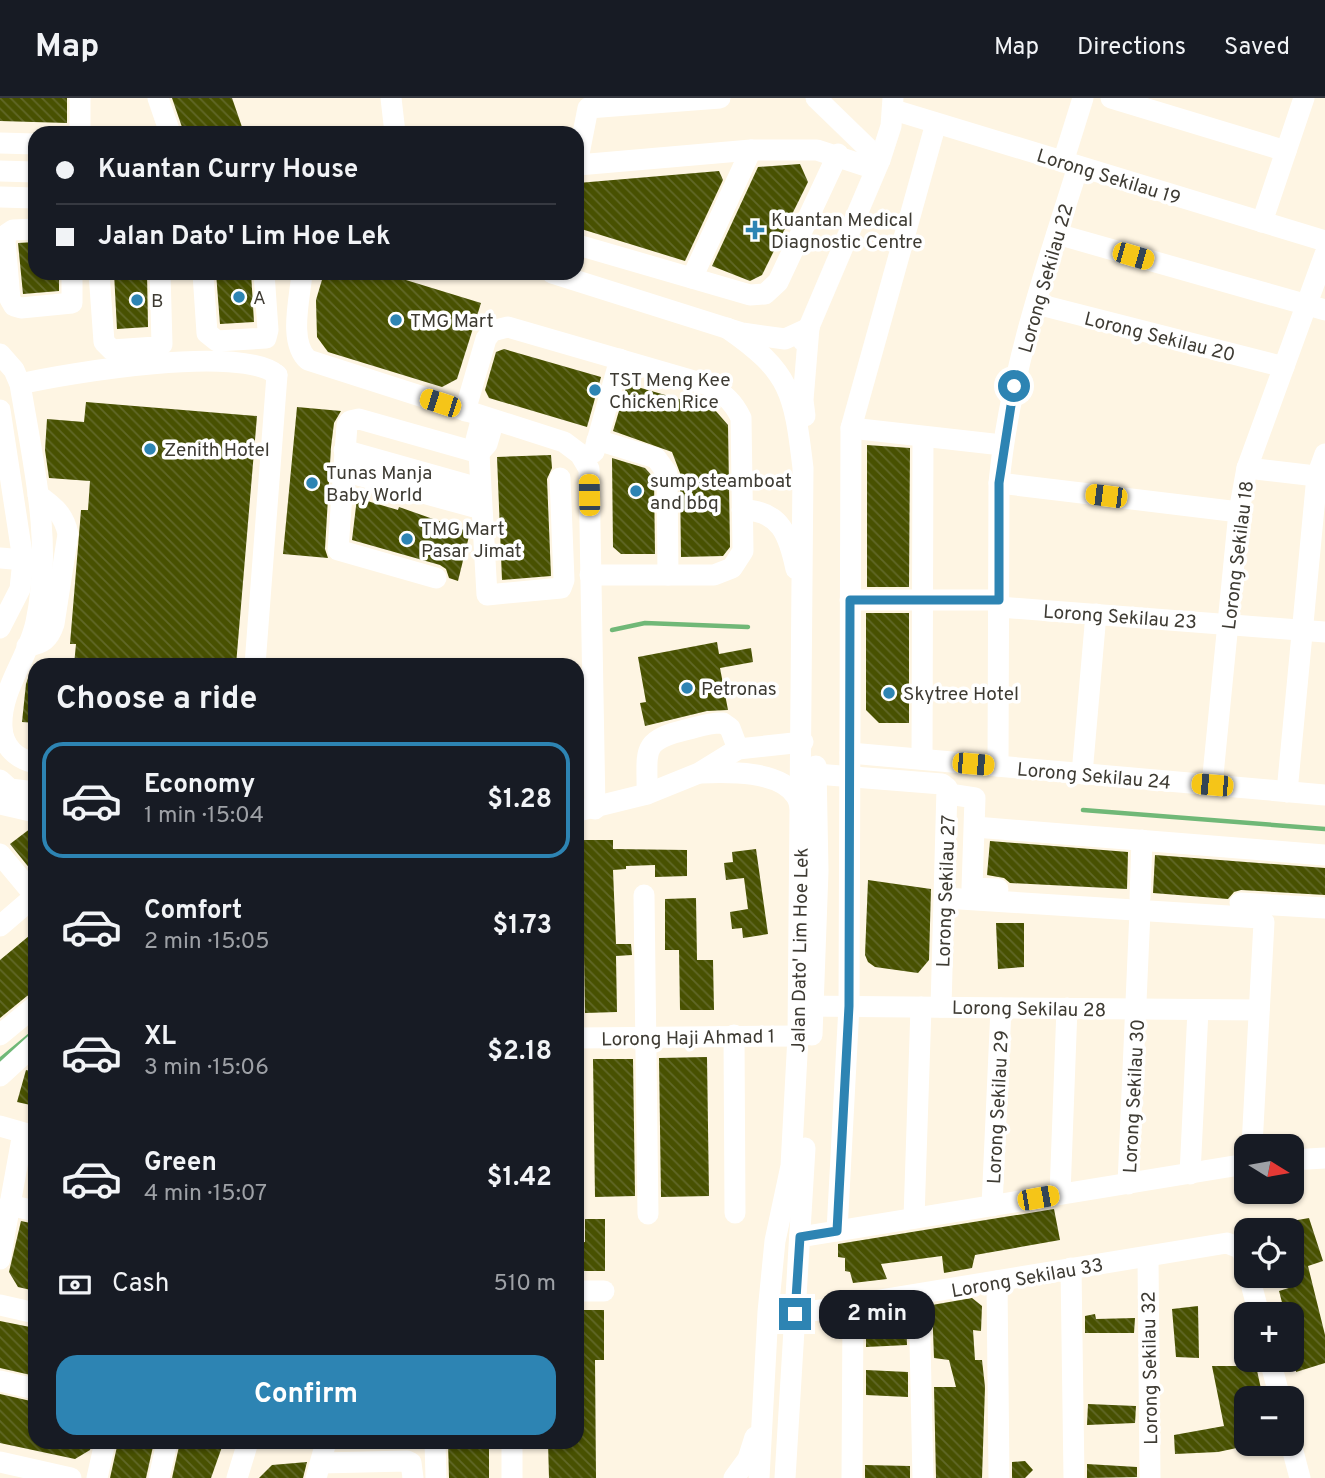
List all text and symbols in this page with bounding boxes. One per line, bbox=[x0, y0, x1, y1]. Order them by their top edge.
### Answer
text: Map bbox=[35, 27, 99, 69]
text: Map bbox=[994, 33, 1039, 63]
text: Directions bbox=[1077, 33, 1186, 63]
text: Saved bbox=[1224, 33, 1290, 63]
street label: Lorong Sekilau 19 bbox=[1033, 145, 1183, 211]
text: Kuantan Curry House bbox=[98, 154, 358, 187]
street label: Lorong Sekilau 22 bbox=[1014, 201, 1080, 356]
place label: Kuantan Medical Diagnostic Centre bbox=[771, 209, 922, 255]
marker: Kuantan Medical Diagnostic Centre bbox=[745, 220, 765, 240]
text: Jalan Dato' Lim Hoe Lek bbox=[98, 221, 391, 254]
car bbox=[1110, 240, 1157, 272]
place label: A bbox=[253, 287, 266, 311]
marker: A bbox=[231, 289, 247, 305]
place label: B bbox=[151, 290, 163, 314]
marker: B bbox=[129, 292, 145, 308]
street label: Lorong Sekilau 20 bbox=[1081, 308, 1238, 368]
place label: TMG Mart bbox=[410, 310, 494, 334]
marker: TMG Mart bbox=[388, 312, 404, 328]
place label: TST Meng Kee Chicken Rice bbox=[609, 369, 730, 415]
route start bbox=[998, 370, 1030, 402]
marker: TST Meng Kee Chicken Rice bbox=[587, 382, 603, 398]
car bbox=[417, 387, 464, 419]
place label: Zenith Hotel bbox=[164, 439, 270, 463]
marker: Zenith Hotel bbox=[142, 441, 158, 457]
place label: Tunas Manja Baby World bbox=[326, 462, 432, 508]
place label: sump steamboat and bbq bbox=[650, 470, 792, 516]
car bbox=[579, 474, 600, 516]
marker: Tunas Manja Baby World bbox=[304, 475, 320, 491]
street label: Lorong Sekilau 18 bbox=[1218, 479, 1260, 631]
marker: sump steamboat and bbq bbox=[628, 483, 644, 499]
car bbox=[1084, 483, 1129, 509]
place label: TMG Mart Pasar Jimat bbox=[421, 518, 522, 564]
marker: TMG Mart Pasar Jimat bbox=[399, 531, 415, 547]
street label: Lorong Sekilau 23 bbox=[1042, 601, 1198, 635]
place label: Petronas bbox=[701, 678, 777, 702]
text: Choose a ride bbox=[56, 680, 257, 720]
marker: Petronas bbox=[679, 680, 695, 696]
place label: Skytree Hotel bbox=[903, 683, 1019, 707]
marker: Skytree Hotel bbox=[881, 685, 897, 701]
car bbox=[952, 752, 995, 776]
street label: Lorong Sekilau 24 bbox=[1016, 758, 1172, 796]
icon: car bbox=[60, 769, 123, 832]
text: Economy bbox=[144, 769, 255, 802]
car bbox=[1191, 773, 1234, 797]
text: $1.28 bbox=[487, 784, 552, 817]
text: 1 min · 15:04 bbox=[144, 802, 264, 831]
street label: Lorong Sekilau 27 bbox=[932, 814, 962, 968]
street label: Jalan Dato' Lim Hoe Lek bbox=[787, 847, 815, 1053]
icon: car bbox=[60, 895, 123, 958]
text: Comfort bbox=[144, 895, 242, 928]
text: $1.73 bbox=[493, 910, 552, 943]
text: 2 min · 15:05 bbox=[144, 928, 270, 957]
street label: Lorong Sekilau 28 bbox=[952, 997, 1106, 1023]
street label: Lorong Sekilau 30 bbox=[1119, 1018, 1151, 1174]
icon: car bbox=[60, 1021, 123, 1084]
text: XL bbox=[144, 1021, 176, 1054]
street label: Lorong Haji Ahmad 1 bbox=[601, 1025, 775, 1053]
street label: Lorong Sekilau 29 bbox=[983, 1030, 1015, 1185]
text: $2.18 bbox=[487, 1036, 552, 1069]
text: 3 min · 15:06 bbox=[144, 1054, 269, 1083]
north arrow bbox=[1234, 1134, 1304, 1204]
map controls bbox=[1234, 1134, 1304, 1456]
icon: car bbox=[60, 1147, 123, 1210]
text: Green bbox=[144, 1147, 217, 1180]
text: $1.42 bbox=[487, 1162, 552, 1195]
text: 4 min · 15:07 bbox=[144, 1180, 267, 1209]
car bbox=[1016, 1184, 1061, 1212]
button: locate bbox=[1234, 1218, 1304, 1288]
street label: Lorong Sekilau 33 bbox=[949, 1254, 1105, 1304]
icon: cash bbox=[56, 1266, 94, 1304]
text: Cash bbox=[112, 1268, 169, 1301]
text: 510 m bbox=[493, 1270, 556, 1299]
callout: 2 min bbox=[820, 1290, 935, 1338]
street label: Lorong Sekilau 32 bbox=[1138, 1291, 1164, 1445]
route end bbox=[779, 1298, 811, 1330]
text: 2 min bbox=[847, 1300, 907, 1329]
button: + bbox=[1234, 1302, 1304, 1372]
button: Confirm bbox=[56, 1355, 556, 1435]
button: − bbox=[1234, 1386, 1304, 1456]

